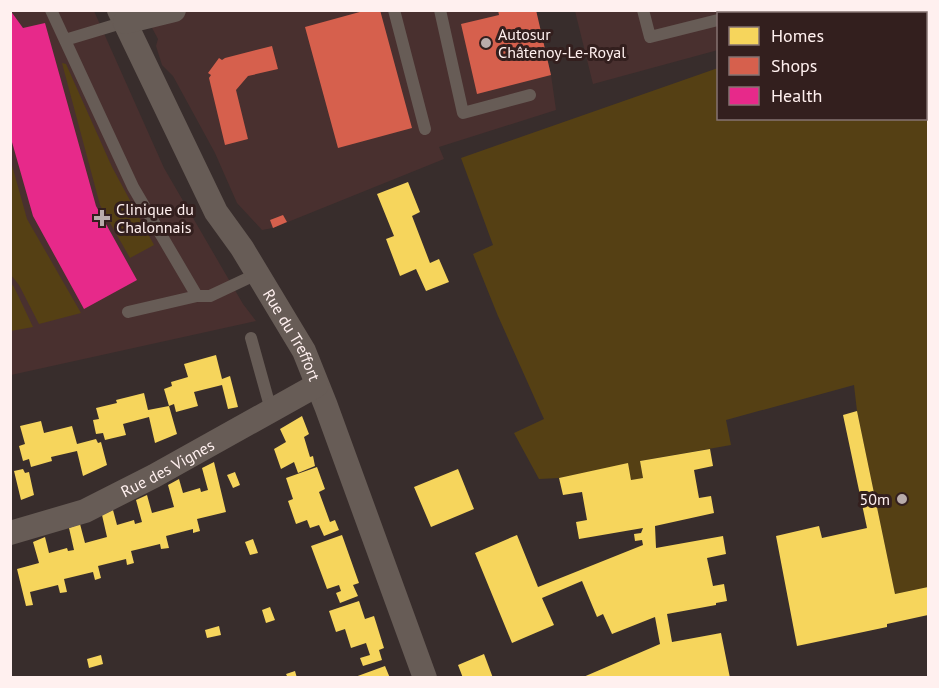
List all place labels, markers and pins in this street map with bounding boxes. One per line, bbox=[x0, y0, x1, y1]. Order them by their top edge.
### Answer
place label: Autosur Châtenoy-Le-Royal bbox=[498, 24, 626, 62]
marker: Autosur Châtenoy-Le-Royal bbox=[479, 36, 493, 50]
place label: Clinique du Chalonnais bbox=[116, 199, 194, 237]
marker: Clinique du Chalonnais bbox=[93, 209, 111, 227]
place label: 50m bbox=[860, 489, 890, 509]
marker: 50m bbox=[895, 492, 909, 506]

